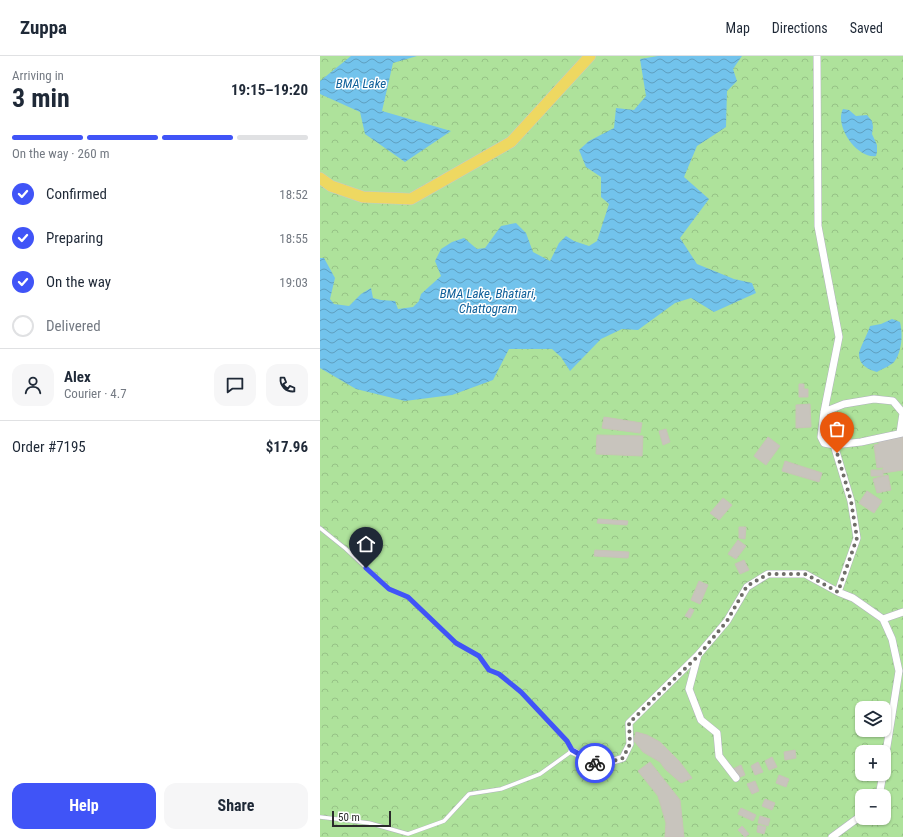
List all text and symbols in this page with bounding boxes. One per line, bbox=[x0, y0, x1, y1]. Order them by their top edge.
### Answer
text: Zuppa bbox=[20, 16, 67, 39]
text: Map bbox=[726, 20, 750, 36]
text: Directions bbox=[772, 20, 828, 36]
text: Saved bbox=[850, 20, 883, 36]
text: Arriving in bbox=[12, 68, 64, 83]
water label: BMA Lake bbox=[336, 76, 386, 91]
text: 19:15–19:20 bbox=[231, 81, 308, 99]
text: 3 min bbox=[12, 83, 70, 113]
text: On the way · 260 m bbox=[12, 146, 109, 161]
icon: check bbox=[12, 183, 34, 205]
text: Confirmed bbox=[46, 185, 107, 203]
text: 18:52 bbox=[279, 187, 308, 202]
icon: check bbox=[12, 227, 34, 249]
text: Preparing bbox=[46, 229, 103, 247]
text: 18:55 bbox=[279, 231, 308, 246]
icon: check bbox=[12, 271, 34, 293]
text: On the way bbox=[46, 273, 111, 291]
text: 19:03 bbox=[279, 275, 308, 290]
water label: BMA Lake, Bhatiari, Chattogram bbox=[440, 286, 536, 316]
text: Delivered bbox=[46, 317, 101, 335]
button: person bbox=[12, 364, 54, 406]
button: chat bbox=[214, 364, 256, 406]
button: phone bbox=[266, 364, 308, 406]
text: Alex bbox=[64, 368, 91, 386]
text: Courier · 4.7 bbox=[64, 386, 127, 401]
pin bbox=[820, 412, 854, 453]
icon: bag bbox=[826, 418, 848, 440]
text: Order #7195 bbox=[12, 438, 86, 456]
text: $17.96 bbox=[266, 438, 308, 456]
pin bbox=[349, 527, 383, 568]
icon: home bbox=[355, 533, 377, 555]
map controls bbox=[855, 701, 891, 825]
button: layers bbox=[855, 701, 891, 737]
courier bbox=[575, 743, 615, 783]
button: + bbox=[855, 745, 891, 781]
icon: bike bbox=[584, 752, 606, 774]
button: Help bbox=[12, 783, 156, 829]
button: Share bbox=[164, 783, 308, 829]
button: − bbox=[855, 789, 891, 825]
scale bar bbox=[332, 809, 391, 828]
text: 50 m bbox=[338, 811, 360, 824]

